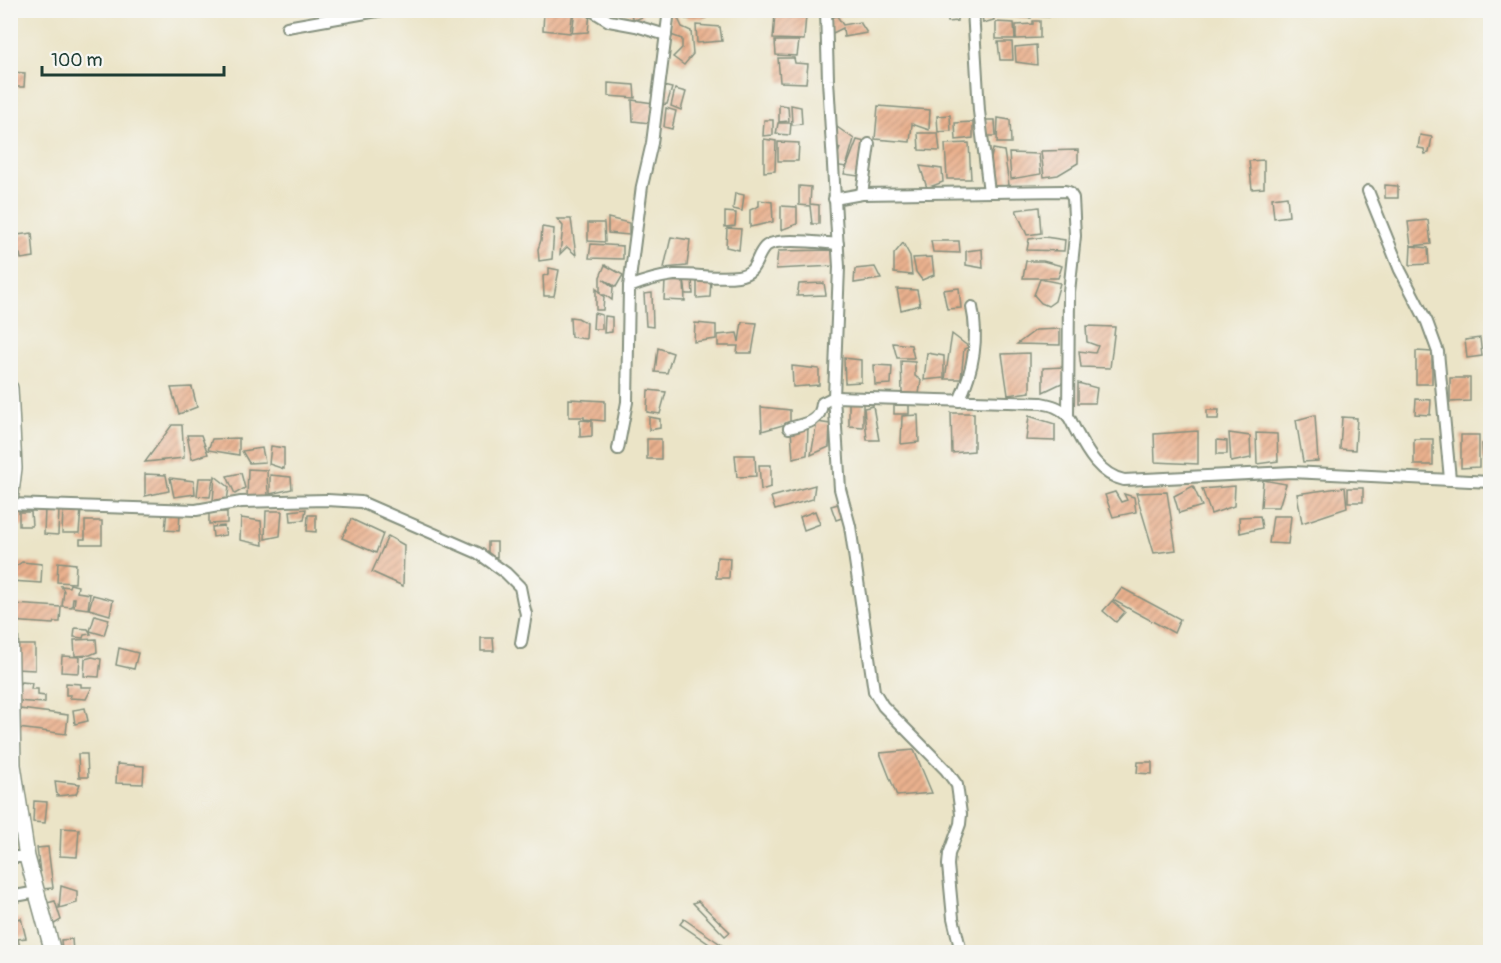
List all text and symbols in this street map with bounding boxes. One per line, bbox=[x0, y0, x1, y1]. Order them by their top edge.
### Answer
scale bar bbox=[42, 39, 224, 77]
text: 100 m bbox=[51, 49, 103, 72]

